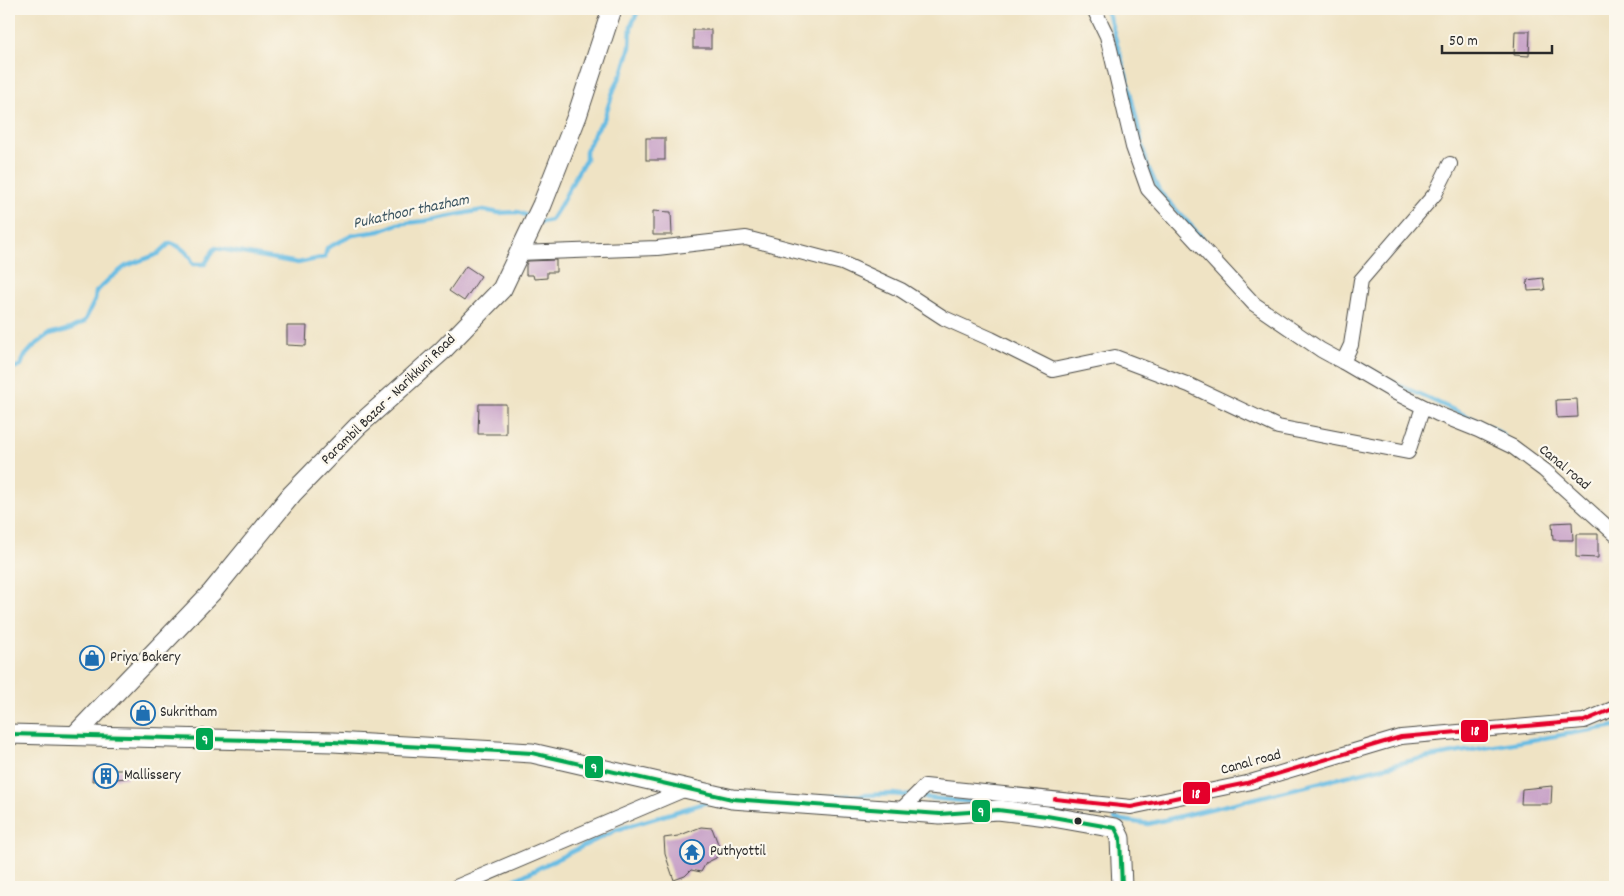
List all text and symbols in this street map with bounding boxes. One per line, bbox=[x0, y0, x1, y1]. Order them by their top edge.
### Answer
scale bar bbox=[1442, 22, 1552, 54]
text: 50 m bbox=[1449, 31, 1478, 53]
water label: Pukathoor thazham bbox=[351, 188, 472, 236]
street label: Parambil Bazar - Narikkuni Road bbox=[317, 330, 461, 470]
street label: Canal road bbox=[1533, 440, 1595, 496]
shop icon: Priya Bakery bbox=[79, 645, 105, 671]
place label: Priya Bakery bbox=[110, 647, 181, 669]
shop icon: Sukritham bbox=[130, 700, 156, 726]
place label: Sukritham bbox=[160, 702, 217, 724]
line badge: 18 bbox=[1460, 719, 1489, 743]
text: 18 bbox=[1471, 722, 1480, 742]
line badge: 9 bbox=[195, 727, 214, 751]
text: 9 bbox=[202, 731, 208, 751]
street label: Canal road bbox=[1218, 744, 1284, 782]
line badge: 9 bbox=[584, 755, 604, 779]
text: 9 bbox=[591, 759, 597, 779]
building icon: Mallissery bbox=[93, 763, 119, 789]
place label: Mallissery bbox=[124, 765, 182, 787]
line badge: 18 bbox=[1182, 781, 1211, 805]
text: 18 bbox=[1192, 785, 1201, 805]
line badge: 9 bbox=[971, 799, 991, 823]
text: 9 bbox=[978, 803, 984, 823]
unlabelled marker bbox=[1073, 816, 1083, 826]
temple icon: Puthyottil bbox=[679, 839, 705, 865]
place label: Puthyottil bbox=[710, 841, 766, 863]

